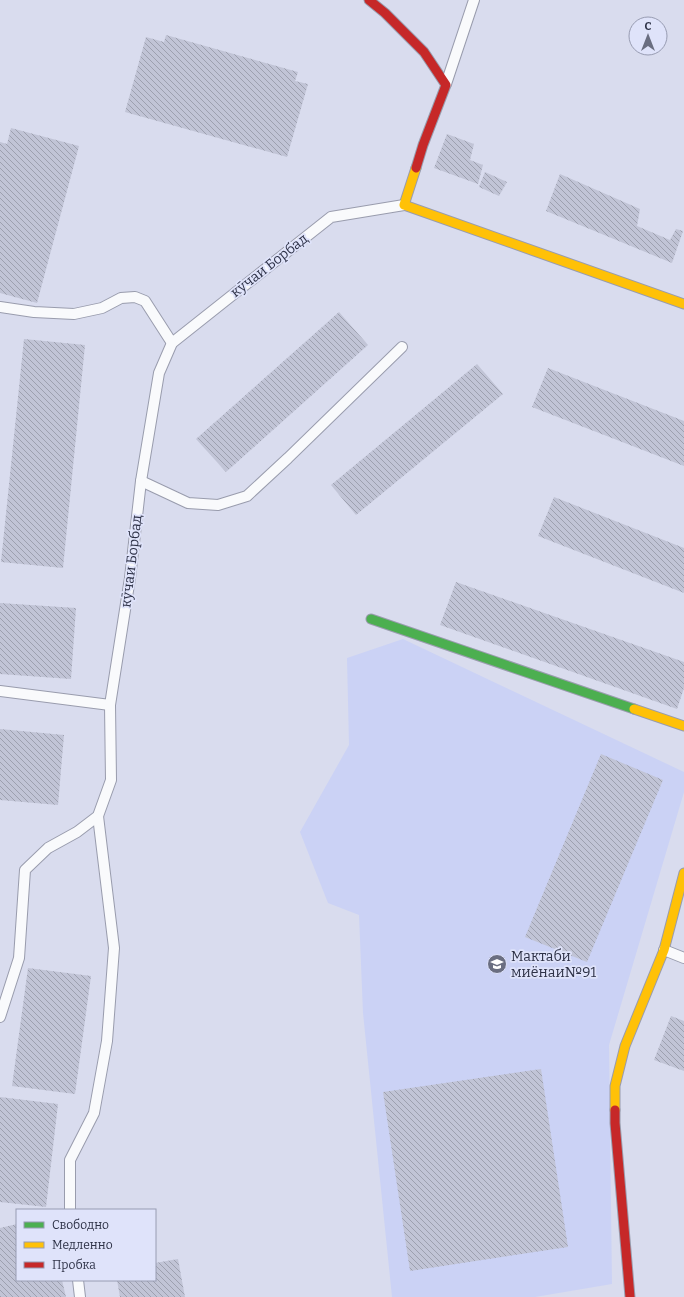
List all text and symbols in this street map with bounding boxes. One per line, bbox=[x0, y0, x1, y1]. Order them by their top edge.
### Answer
north arrow bbox=[628, 16, 668, 56]
text: С bbox=[645, 20, 652, 33]
street label: кӯчаи Борбад bbox=[227, 230, 312, 301]
street label: кӯчаи Борбад bbox=[117, 513, 146, 608]
place label: Мактаби миёнаи№91 bbox=[511, 948, 597, 981]
school or university icon: Мактаби миёнаи№91 bbox=[486, 953, 508, 975]
legend bbox=[16, 1209, 156, 1281]
text: Свободно bbox=[52, 1218, 109, 1232]
text: Медленно bbox=[52, 1238, 113, 1252]
text: Пробка bbox=[52, 1258, 96, 1272]

